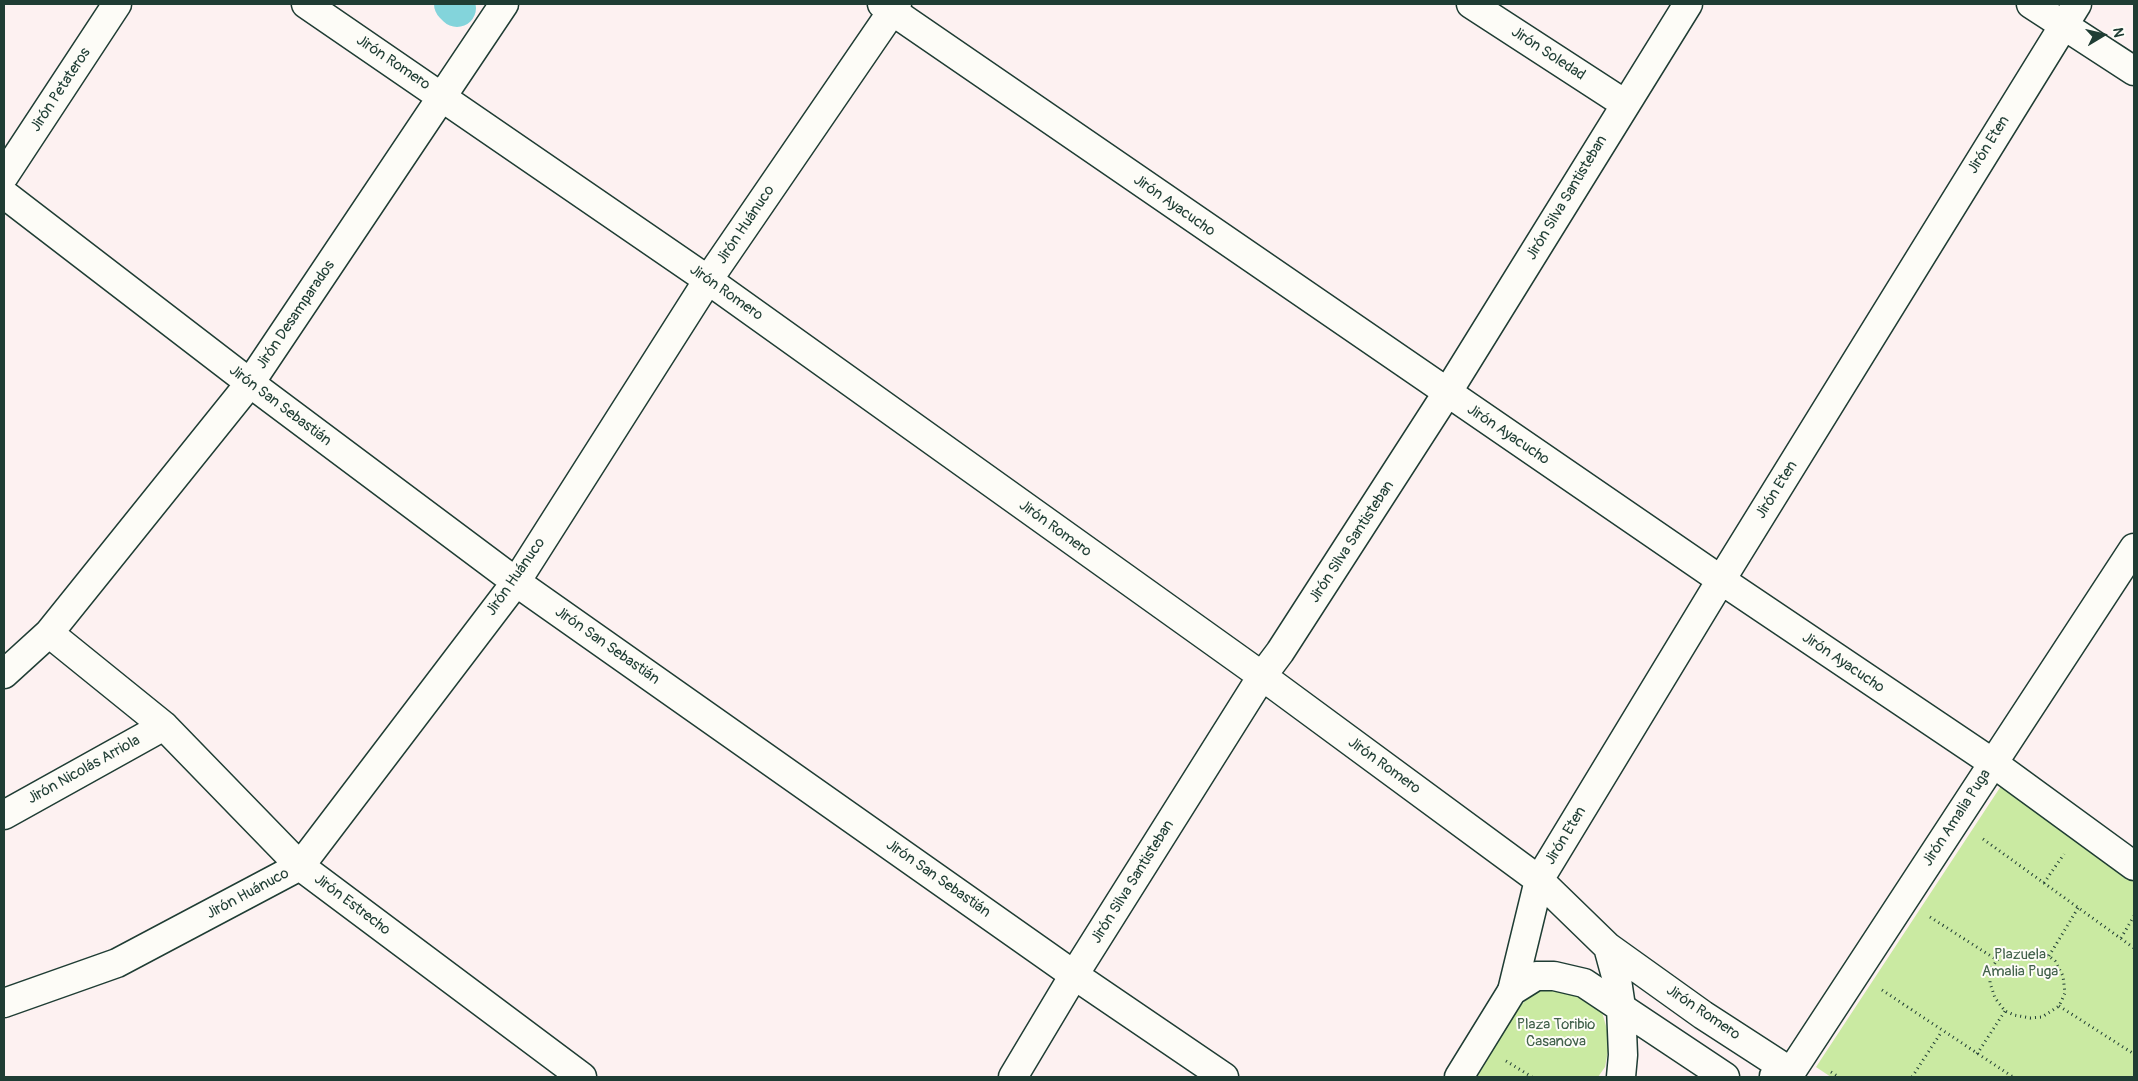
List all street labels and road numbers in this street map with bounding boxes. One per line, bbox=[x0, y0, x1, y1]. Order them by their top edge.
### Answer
street label: Jirón Soledad bbox=[1508, 23, 1588, 85]
street label: Jirón Romero bbox=[353, 32, 433, 94]
street label: Jirón Petateros bbox=[27, 45, 95, 135]
street label: Jirón Eten bbox=[1964, 113, 2014, 177]
street label: Jirón Silva Santisteban bbox=[1523, 133, 1611, 263]
street label: Jirón Ayacucho bbox=[1130, 171, 1218, 241]
street label: Jirón Huánuco bbox=[713, 182, 779, 268]
street label: Jirón Desamparados bbox=[253, 257, 339, 373]
street label: Jirón Romero bbox=[686, 261, 766, 325]
street label: Jirón San Sebastián bbox=[225, 362, 335, 450]
street label: Jirón Ayacucho bbox=[1463, 401, 1553, 469]
street label: Jirón Eten bbox=[1752, 458, 1802, 522]
street label: Jirón Silva Santisteban bbox=[1306, 478, 1398, 606]
street label: Jirón Romero bbox=[1015, 497, 1095, 561]
street label: Jirón Huánuco bbox=[483, 535, 549, 619]
street label: Jirón San Sebastián bbox=[551, 603, 663, 689]
street label: Jirón Ayacucho bbox=[1798, 629, 1888, 697]
street label: Jirón Nicolás Arriola bbox=[25, 732, 143, 808]
street label: Jirón Romero bbox=[1344, 734, 1424, 798]
street label: Jirón Amalia Puga bbox=[1919, 766, 1995, 870]
street label: Jirón Eten bbox=[1542, 804, 1590, 868]
street label: Jirón Silva Santisteban bbox=[1088, 817, 1178, 947]
street label: Jirón San Sebastián bbox=[882, 836, 994, 922]
street label: Jirón Huánuco bbox=[204, 865, 292, 923]
street label: Jirón Estrecho bbox=[310, 870, 394, 940]
street label: Jirón Romero bbox=[1663, 982, 1743, 1044]

